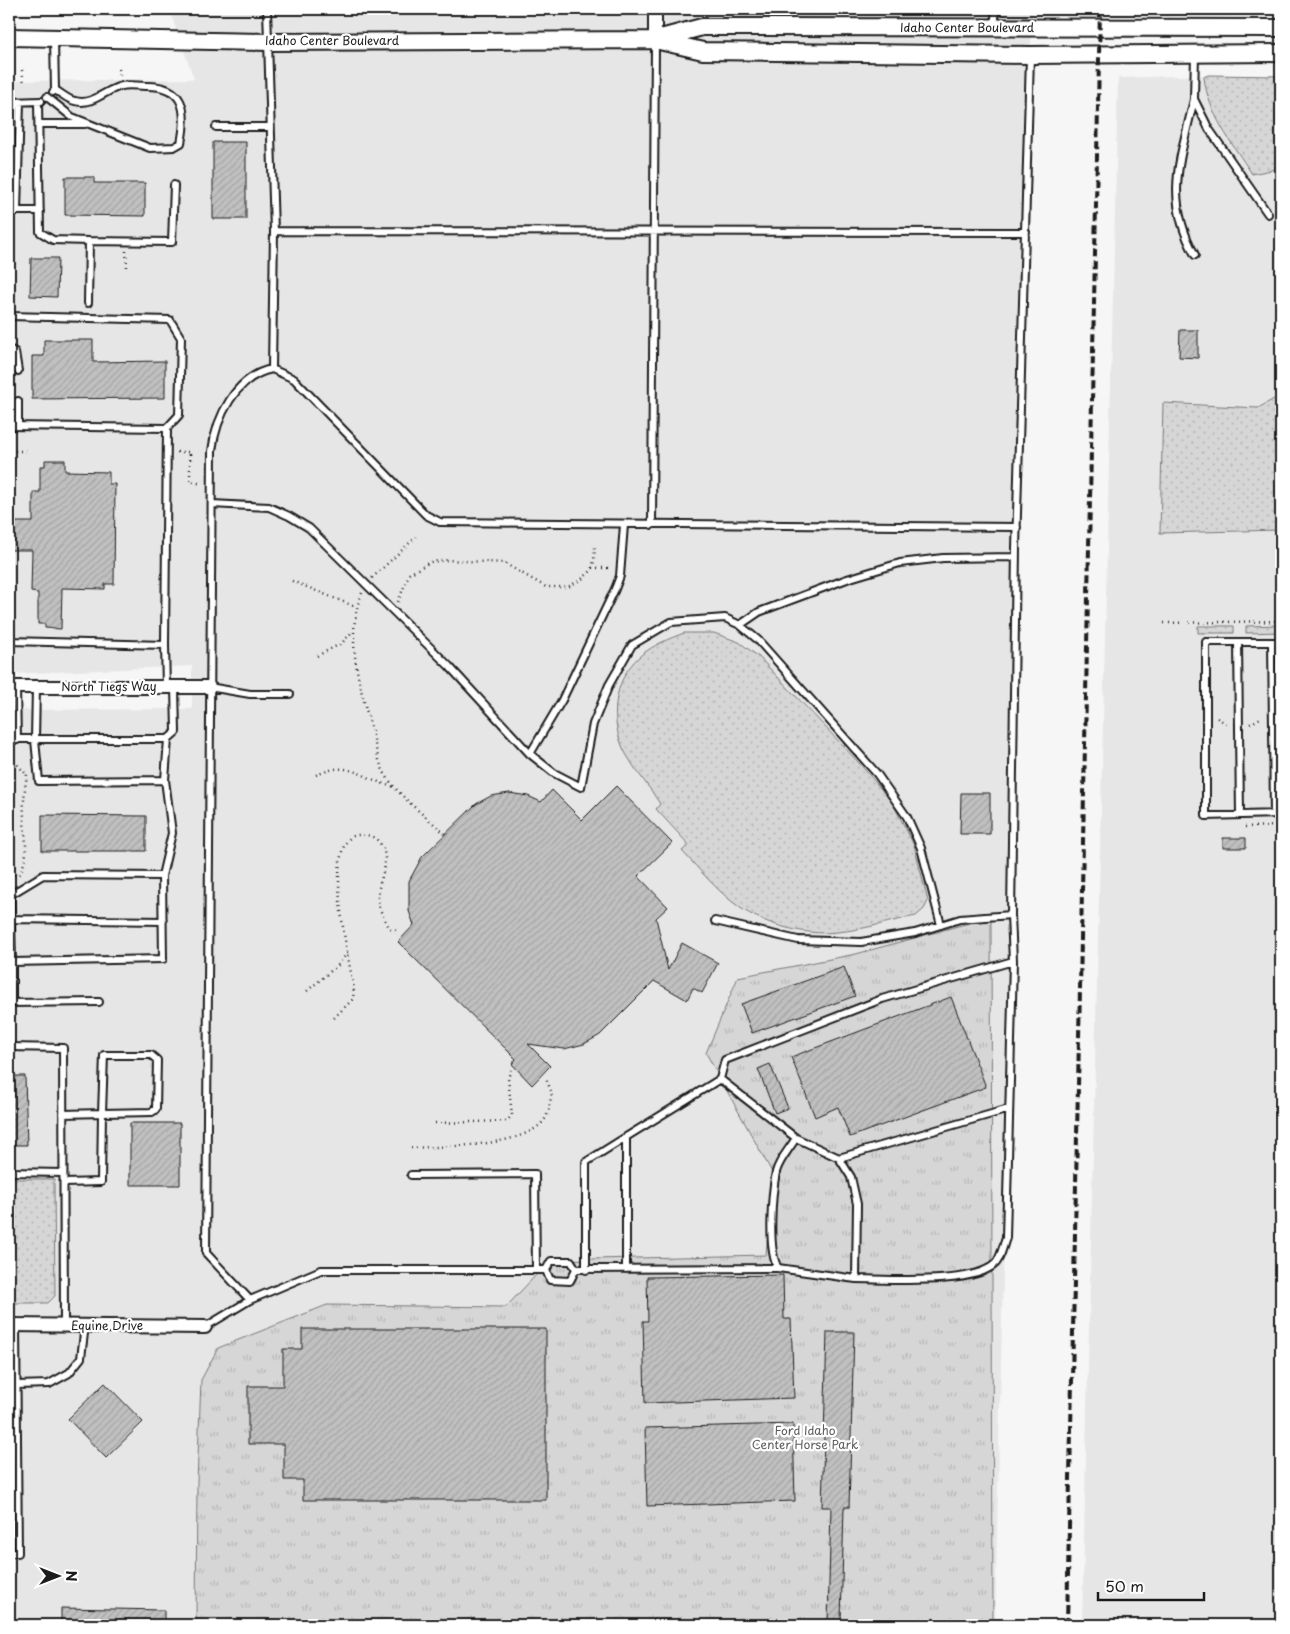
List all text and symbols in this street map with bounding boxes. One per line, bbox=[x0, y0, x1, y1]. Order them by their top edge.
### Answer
street label: Idaho Center Boulevard bbox=[900, 18, 1035, 36]
street label: Idaho Center Boulevard bbox=[265, 31, 400, 49]
street label: North Tiegs Way bbox=[61, 677, 157, 695]
street label: Equine Drive bbox=[71, 1316, 143, 1334]
park label: Ford Idaho Center Horse Park bbox=[752, 1421, 858, 1453]
north arrow bbox=[32, 1552, 82, 1602]
scale bar bbox=[1098, 1569, 1204, 1601]
text: N bbox=[61, 1570, 82, 1582]
text: 50 m bbox=[1105, 1574, 1144, 1597]

